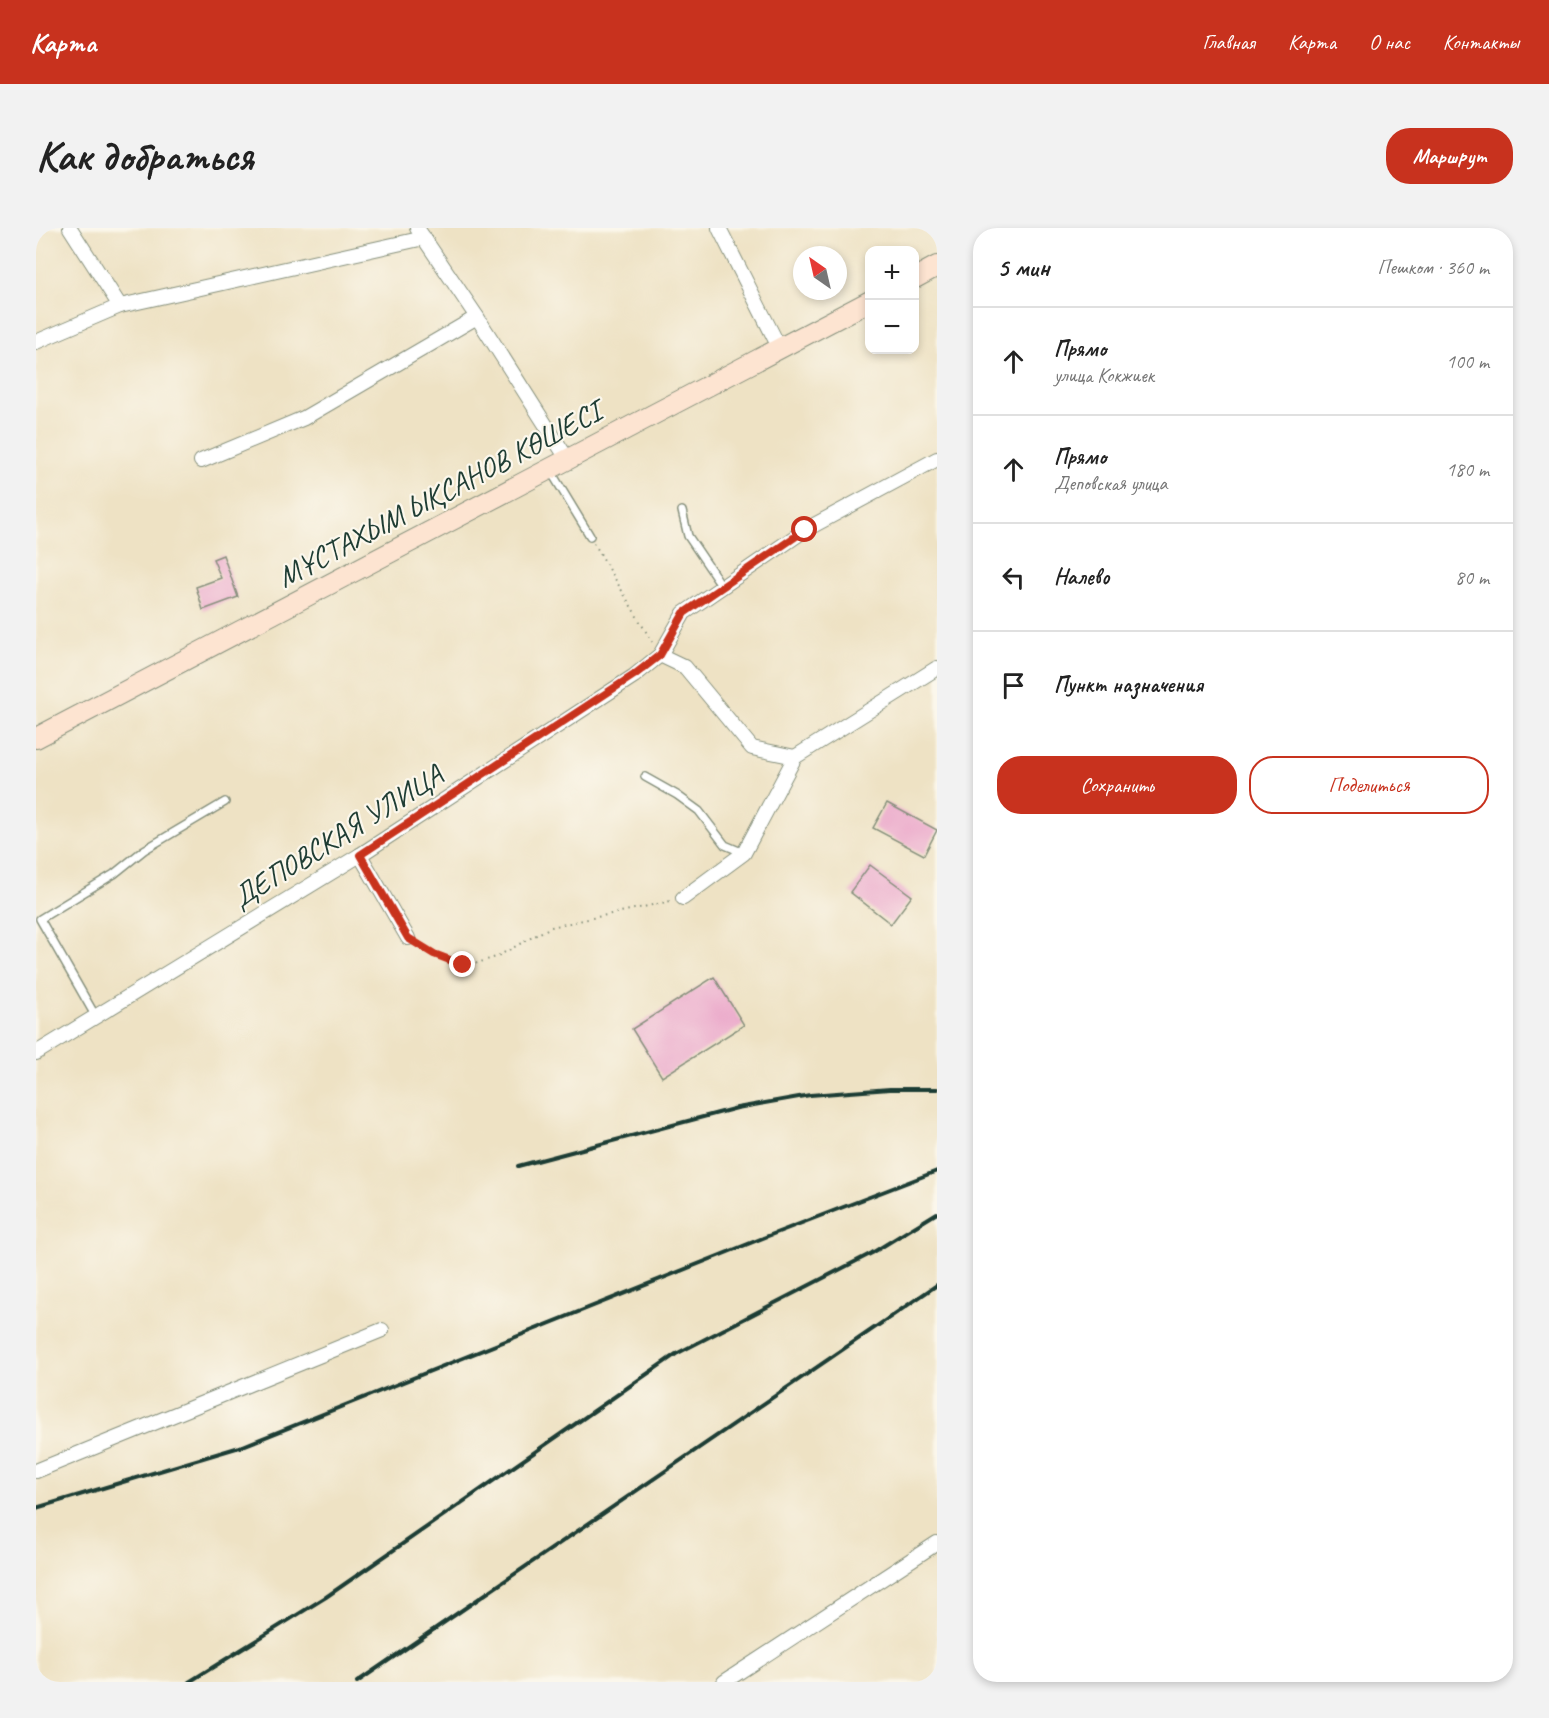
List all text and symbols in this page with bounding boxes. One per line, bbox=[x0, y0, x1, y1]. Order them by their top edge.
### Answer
text: Карта bbox=[30, 25, 97, 60]
text: Главная bbox=[1202, 29, 1255, 55]
text: Карта bbox=[1288, 29, 1336, 55]
text: О нас bbox=[1369, 29, 1410, 55]
text: Контакты bbox=[1443, 29, 1519, 55]
button: Маршрут bbox=[1386, 128, 1513, 184]
text: Как добраться bbox=[36, 130, 253, 183]
north arrow bbox=[793, 246, 847, 300]
map controls bbox=[865, 246, 919, 354]
button: + bbox=[865, 246, 919, 300]
text: 5 мин bbox=[997, 251, 1049, 284]
text: Пешком · 360 m bbox=[1377, 255, 1489, 280]
button: − bbox=[865, 300, 919, 354]
text: Прямо bbox=[1054, 335, 1106, 363]
icon: ahead bbox=[997, 345, 1030, 378]
text: 100 m bbox=[1446, 349, 1489, 374]
text: улица Кокжиек bbox=[1054, 363, 1154, 388]
street label: МҰСТАХЫМ ЫҚСАНОВ КӨШЕСІ bbox=[270, 389, 614, 596]
text: Прямо bbox=[1054, 443, 1106, 471]
icon: ahead bbox=[997, 453, 1030, 486]
text: 180 m bbox=[1446, 457, 1489, 482]
text: Деповская улица bbox=[1054, 471, 1167, 496]
route start bbox=[791, 516, 817, 542]
icon: left bbox=[997, 561, 1030, 594]
text: Налево bbox=[1054, 563, 1110, 591]
text: 80 m bbox=[1455, 565, 1489, 590]
icon: arrive bbox=[997, 669, 1030, 702]
text: Пункт назначения bbox=[1054, 671, 1203, 699]
street label: ДЕПОВСКАЯ УЛИЦА bbox=[225, 755, 451, 916]
button: Сохранить bbox=[997, 756, 1237, 814]
button: Поделиться bbox=[1249, 756, 1489, 814]
route end bbox=[449, 951, 475, 977]

